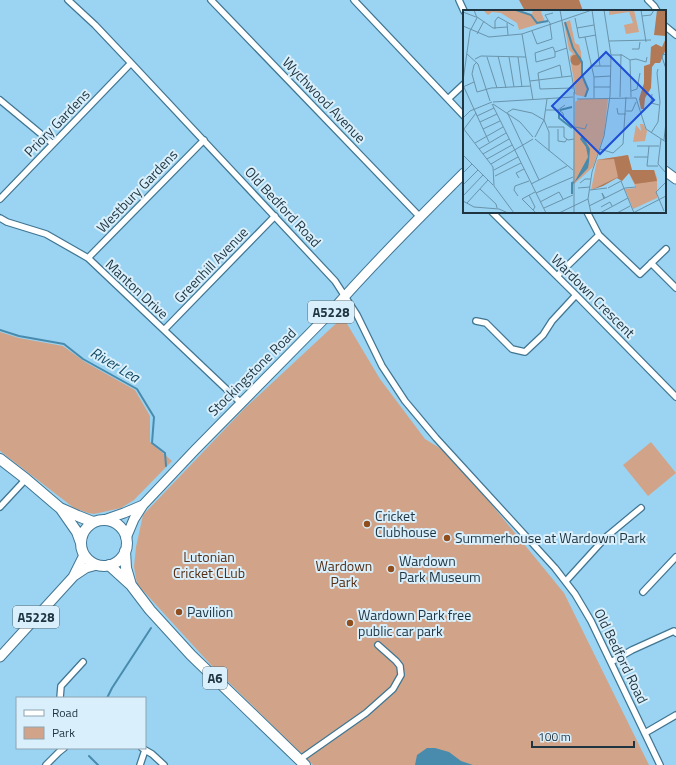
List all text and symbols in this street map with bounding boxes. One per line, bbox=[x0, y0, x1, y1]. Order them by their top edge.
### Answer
inset map bbox=[463, 10, 666, 213]
street label: Wychwood Avenue bbox=[278, 52, 371, 147]
street label: Priory Gardens bbox=[19, 84, 94, 161]
street label: Westbury Gardens bbox=[91, 144, 182, 237]
street label: Old Bedford Road bbox=[240, 162, 326, 252]
street label: Greenhill Avenue bbox=[169, 222, 253, 308]
street label: Wardown Crescent bbox=[547, 249, 640, 342]
street label: Manton Drive bbox=[101, 254, 174, 324]
road number: A5228 bbox=[308, 301, 354, 323]
street label: Stockingstone Road bbox=[203, 323, 300, 420]
water label: River Lea bbox=[86, 341, 146, 389]
place label: Cricket Clubhouse bbox=[375, 505, 437, 542]
marker: Cricket Clubhouse bbox=[362, 519, 372, 529]
place label: Summerhouse at Wardown Park bbox=[455, 527, 646, 548]
marker: Summerhouse at Wardown Park bbox=[442, 533, 452, 543]
park label: Lutonian Cricket CLub bbox=[173, 546, 245, 583]
place label: Wardown Park Museum bbox=[399, 550, 481, 587]
park label: Wardown Park bbox=[316, 555, 372, 592]
marker: Wardown Park Museum bbox=[386, 564, 396, 574]
place label: Pavilion bbox=[187, 601, 233, 622]
place label: Wardown Park free public car park bbox=[358, 604, 471, 641]
street label: Old Bedford Road bbox=[589, 605, 654, 707]
road number: A5228 bbox=[13, 606, 59, 628]
marker: Pavilion bbox=[174, 607, 184, 617]
marker: Wardown Park free public car park bbox=[345, 618, 355, 628]
road number: A6 bbox=[203, 667, 227, 689]
legend bbox=[16, 697, 146, 749]
text: Road bbox=[52, 703, 78, 722]
text: Park bbox=[52, 723, 75, 742]
scale bar bbox=[532, 723, 634, 749]
text: 100 m bbox=[538, 727, 571, 746]

